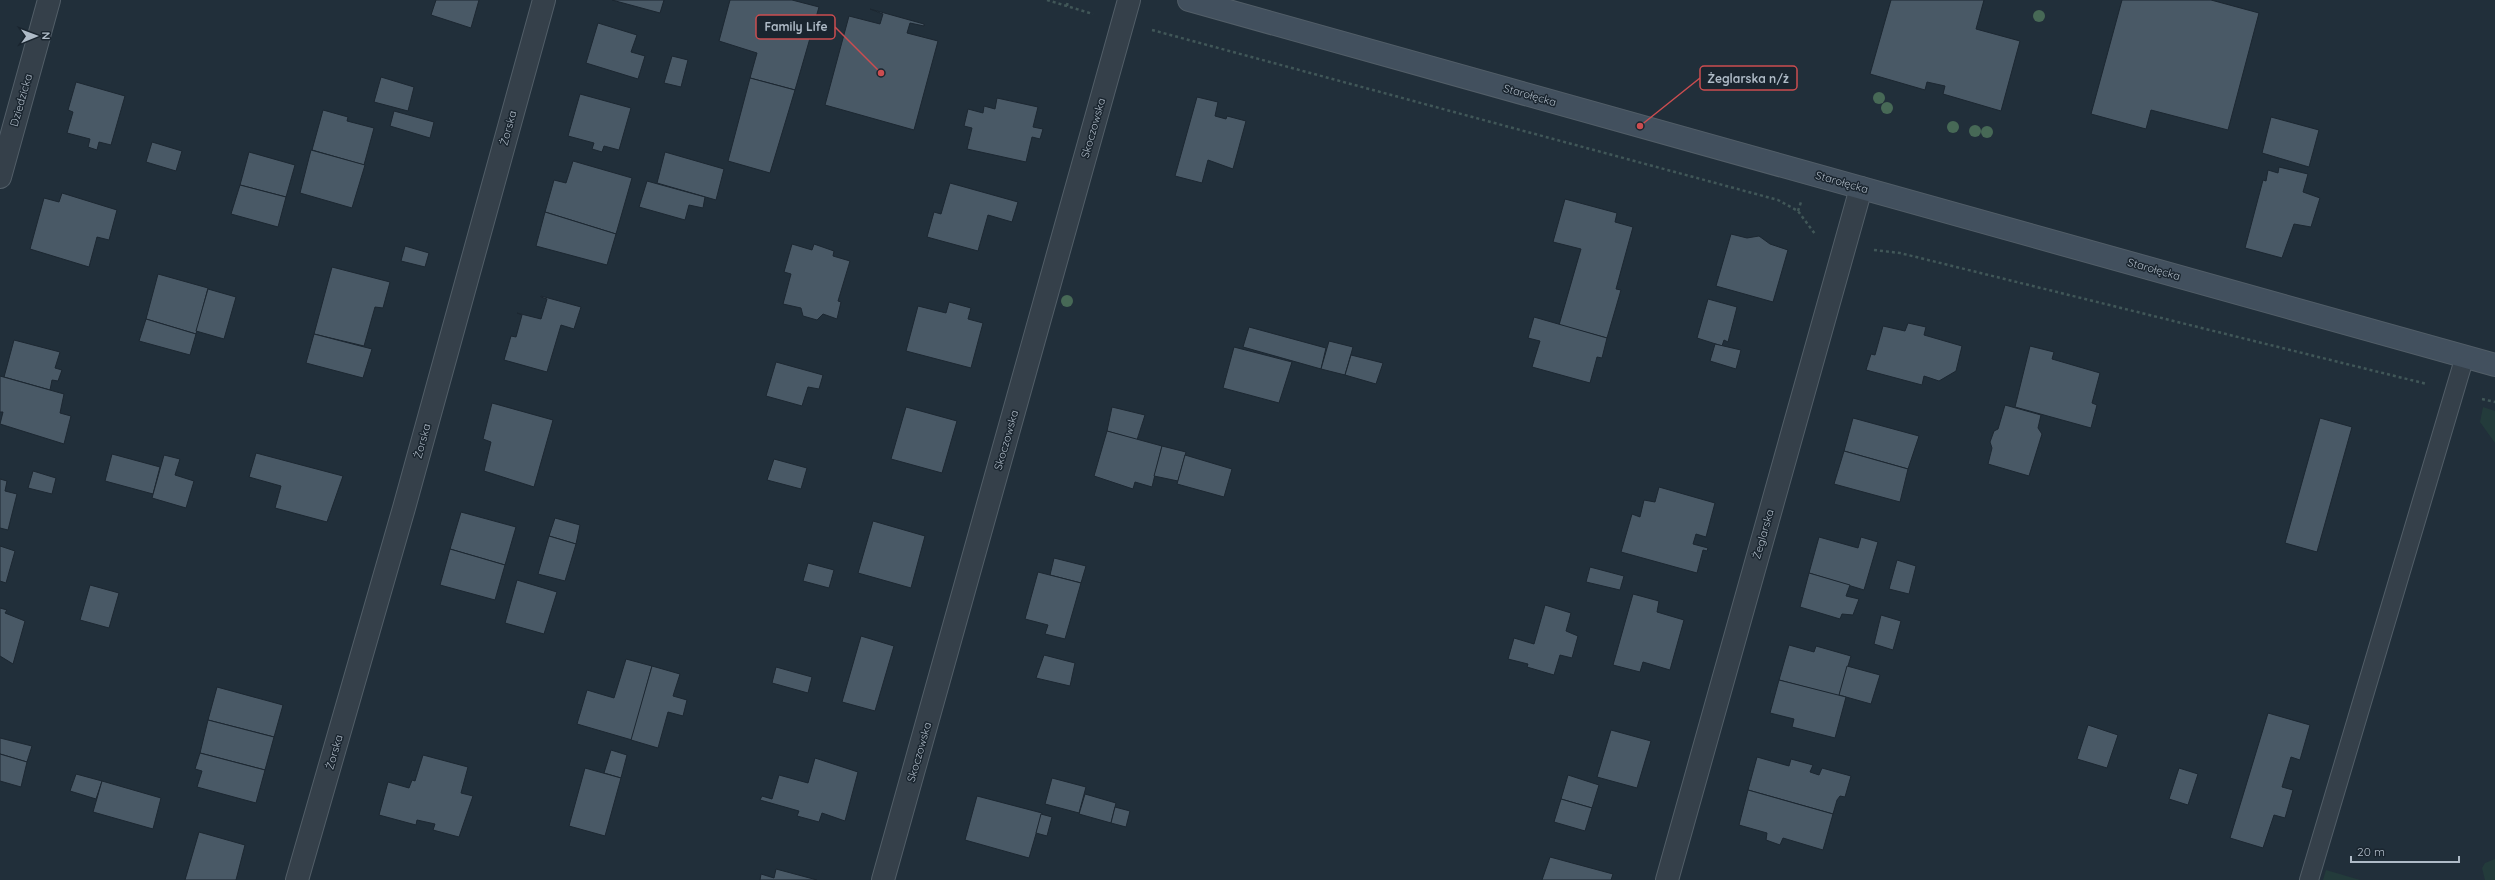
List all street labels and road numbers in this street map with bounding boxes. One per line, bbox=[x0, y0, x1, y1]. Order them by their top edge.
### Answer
street label: Dziedzicka bbox=[7, 72, 35, 128]
street label: Starołęcka bbox=[1502, 81, 1558, 109]
street label: Skoczowska bbox=[1078, 96, 1108, 160]
street label: Żorska bbox=[497, 109, 519, 147]
street label: Starołęcka bbox=[1814, 168, 1870, 196]
street label: Starołęcka bbox=[2126, 255, 2182, 283]
street label: Skoczowska bbox=[991, 408, 1021, 472]
street label: Żorska bbox=[411, 422, 433, 460]
street label: Żeglarska bbox=[1749, 507, 1777, 561]
street label: Skoczowska bbox=[904, 720, 934, 784]
street label: Żorska bbox=[322, 733, 346, 771]

